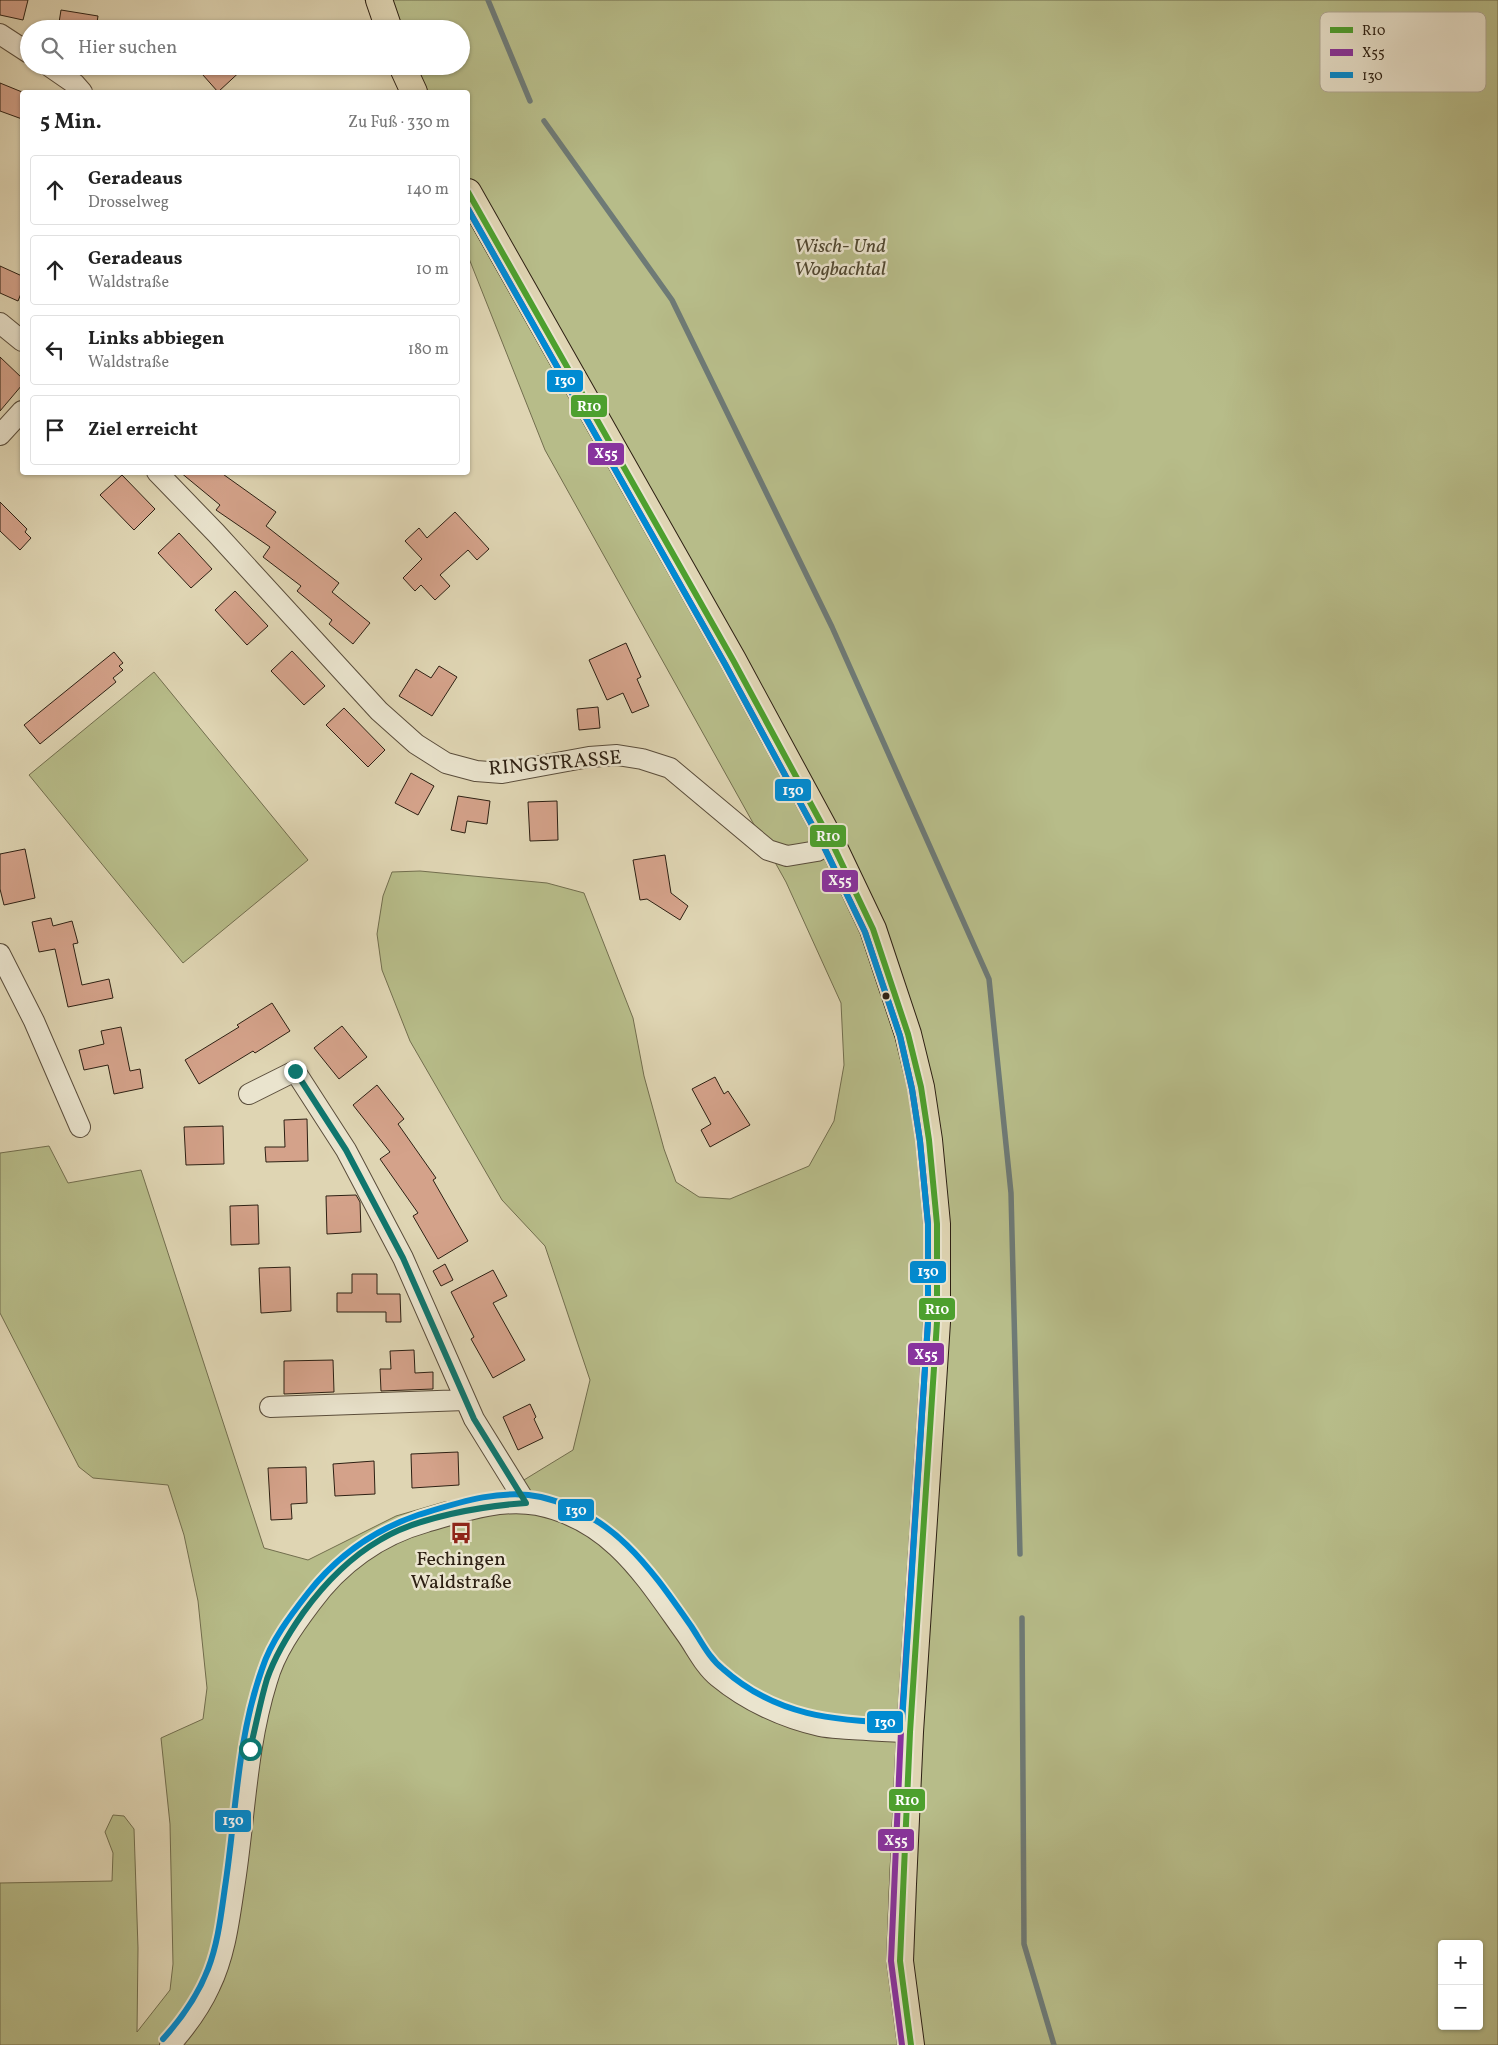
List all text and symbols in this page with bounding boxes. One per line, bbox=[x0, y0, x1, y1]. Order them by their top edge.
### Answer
legend bbox=[1320, 12, 1486, 92]
search box bbox=[20, 20, 470, 75]
text: R10 bbox=[1362, 22, 1385, 41]
icon: search bbox=[38, 34, 66, 62]
text: Hier suchen bbox=[78, 35, 177, 61]
text: X55 bbox=[1362, 44, 1385, 63]
text: 130 bbox=[1362, 67, 1383, 86]
text: 5 Min. bbox=[40, 108, 102, 137]
text: Zu Fuß · 330 m bbox=[348, 112, 450, 134]
text: Geradeaus bbox=[88, 166, 183, 192]
icon: ahead bbox=[41, 176, 69, 204]
text: 140 m bbox=[407, 179, 449, 201]
text: Drosselweg bbox=[88, 192, 169, 214]
park label: Wisch- Und Wogbachtal bbox=[794, 233, 886, 284]
text: Geradeaus bbox=[88, 246, 183, 272]
icon: ahead bbox=[41, 256, 69, 284]
text: 10 m bbox=[416, 259, 449, 281]
text: Waldstraße bbox=[88, 272, 169, 294]
text: Links abbiegen bbox=[88, 326, 225, 352]
icon: left bbox=[41, 336, 69, 364]
text: 180 m bbox=[408, 339, 449, 361]
text: Waldstraße bbox=[88, 352, 169, 374]
line badge: 130 bbox=[546, 369, 584, 393]
text: 130 bbox=[554, 372, 576, 391]
line badge: R10 bbox=[570, 394, 608, 418]
text: R10 bbox=[577, 398, 601, 417]
icon: arrive bbox=[41, 416, 69, 444]
text: Ziel erreicht bbox=[88, 417, 198, 443]
line badge: X55 bbox=[587, 442, 625, 466]
text: X55 bbox=[594, 445, 618, 464]
street label: RINGSTRASSE bbox=[487, 744, 623, 784]
line badge: 130 bbox=[774, 778, 812, 802]
text: 130 bbox=[782, 782, 804, 801]
line badge: R10 bbox=[809, 824, 847, 848]
text: R10 bbox=[816, 828, 840, 847]
line badge: X55 bbox=[821, 869, 859, 893]
text: X55 bbox=[828, 872, 852, 891]
unlabelled marker bbox=[881, 991, 891, 1001]
route end bbox=[284, 1060, 307, 1083]
line badge: 130 bbox=[909, 1260, 947, 1284]
text: 130 bbox=[917, 1263, 939, 1282]
line badge: R10 bbox=[918, 1297, 956, 1321]
text: R10 bbox=[925, 1301, 949, 1320]
line badge: X55 bbox=[907, 1342, 945, 1366]
text: X55 bbox=[914, 1346, 938, 1365]
line badge: 130 bbox=[557, 1498, 595, 1522]
text: 130 bbox=[565, 1502, 587, 1521]
bus stop icon: Fechingen Waldstraße bbox=[448, 1520, 474, 1546]
place label: Fechingen Waldstraße bbox=[410, 1546, 512, 1597]
line badge: 130 bbox=[866, 1710, 904, 1734]
text: 130 bbox=[874, 1714, 896, 1733]
route start bbox=[239, 1738, 262, 1761]
line badge: R10 bbox=[888, 1788, 926, 1812]
text: R10 bbox=[895, 1792, 919, 1811]
line badge: 130 bbox=[214, 1809, 252, 1833]
text: 130 bbox=[222, 1812, 244, 1831]
line badge: X55 bbox=[877, 1828, 915, 1852]
text: X55 bbox=[884, 1832, 908, 1851]
map controls bbox=[1438, 1940, 1483, 2030]
button: + bbox=[1438, 1940, 1483, 1985]
button: − bbox=[1438, 1985, 1483, 2030]

